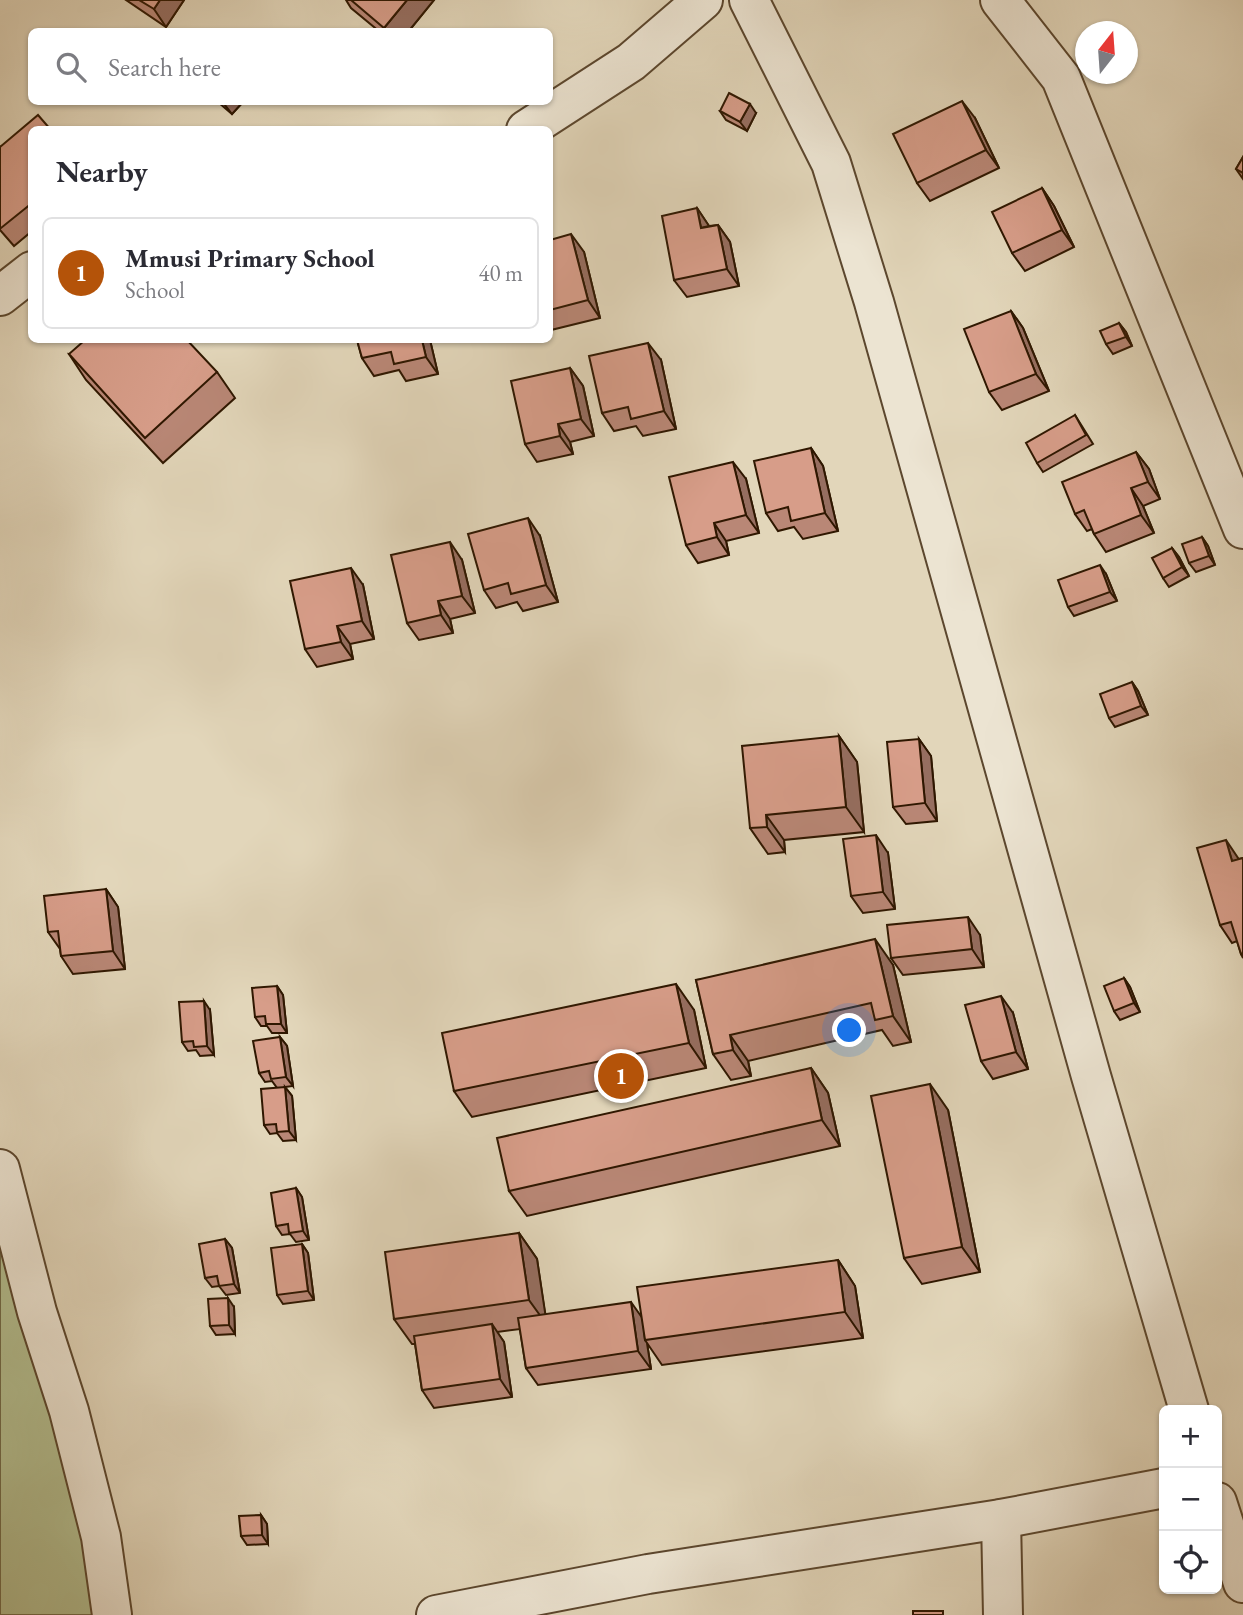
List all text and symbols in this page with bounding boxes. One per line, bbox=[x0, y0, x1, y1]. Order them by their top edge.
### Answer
north arrow bbox=[1075, 21, 1138, 84]
search box bbox=[28, 28, 553, 105]
icon: search bbox=[52, 48, 90, 86]
text: Search here bbox=[108, 50, 221, 84]
text: Nearby bbox=[56, 152, 148, 191]
text: Mmusi Primary School bbox=[125, 241, 375, 275]
text: 1 bbox=[75, 258, 87, 288]
text: 40 m bbox=[478, 258, 523, 288]
text: School bbox=[125, 275, 185, 305]
your location bbox=[832, 1013, 866, 1047]
pin: 1 bbox=[598, 1050, 644, 1102]
map controls bbox=[1159, 1405, 1222, 1594]
button: + bbox=[1159, 1405, 1222, 1468]
button: − bbox=[1159, 1468, 1222, 1531]
button: locate bbox=[1159, 1531, 1222, 1594]

